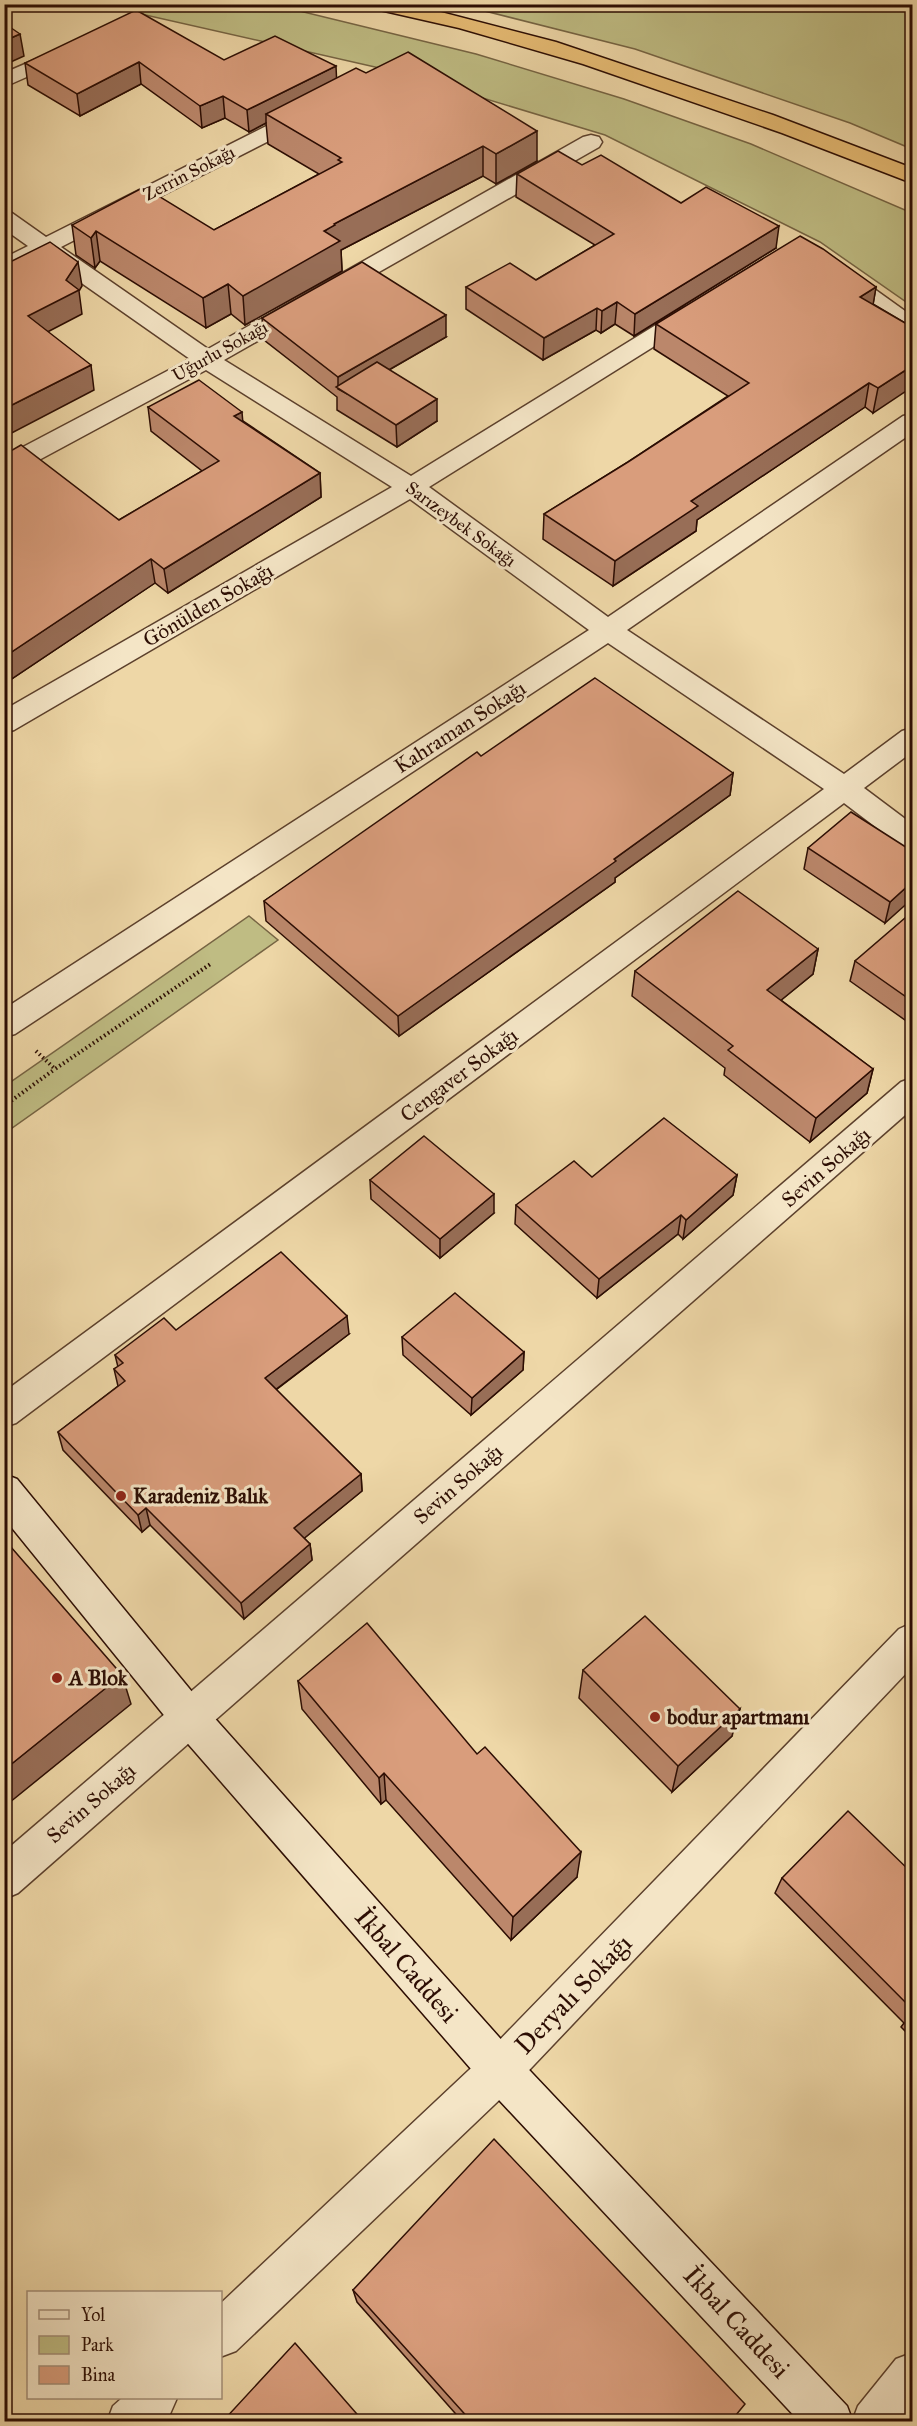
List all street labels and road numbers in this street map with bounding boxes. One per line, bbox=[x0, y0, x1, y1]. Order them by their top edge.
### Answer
street label: Zerrin Sokağı bbox=[140, 141, 239, 206]
street label: Uğurlu Sokağı bbox=[168, 316, 272, 387]
street label: Sarızeybek Sokağı bbox=[401, 477, 520, 572]
street label: Gönülden Sokağı bbox=[138, 557, 278, 653]
street label: Kahraman Sokağı bbox=[389, 675, 531, 779]
street label: Cengaver Sokağı bbox=[395, 1022, 523, 1128]
street label: Sevin Sokağı bbox=[776, 1121, 876, 1213]
street label: Sevin Sokağı bbox=[408, 1438, 508, 1530]
street label: Sevin Sokağı bbox=[41, 1757, 141, 1849]
street label: İkbal Caddesi bbox=[348, 1901, 466, 2029]
street label: Deryalı Sokağı bbox=[508, 1927, 638, 2061]
street label: İkbal Caddesi bbox=[677, 2259, 797, 2385]

